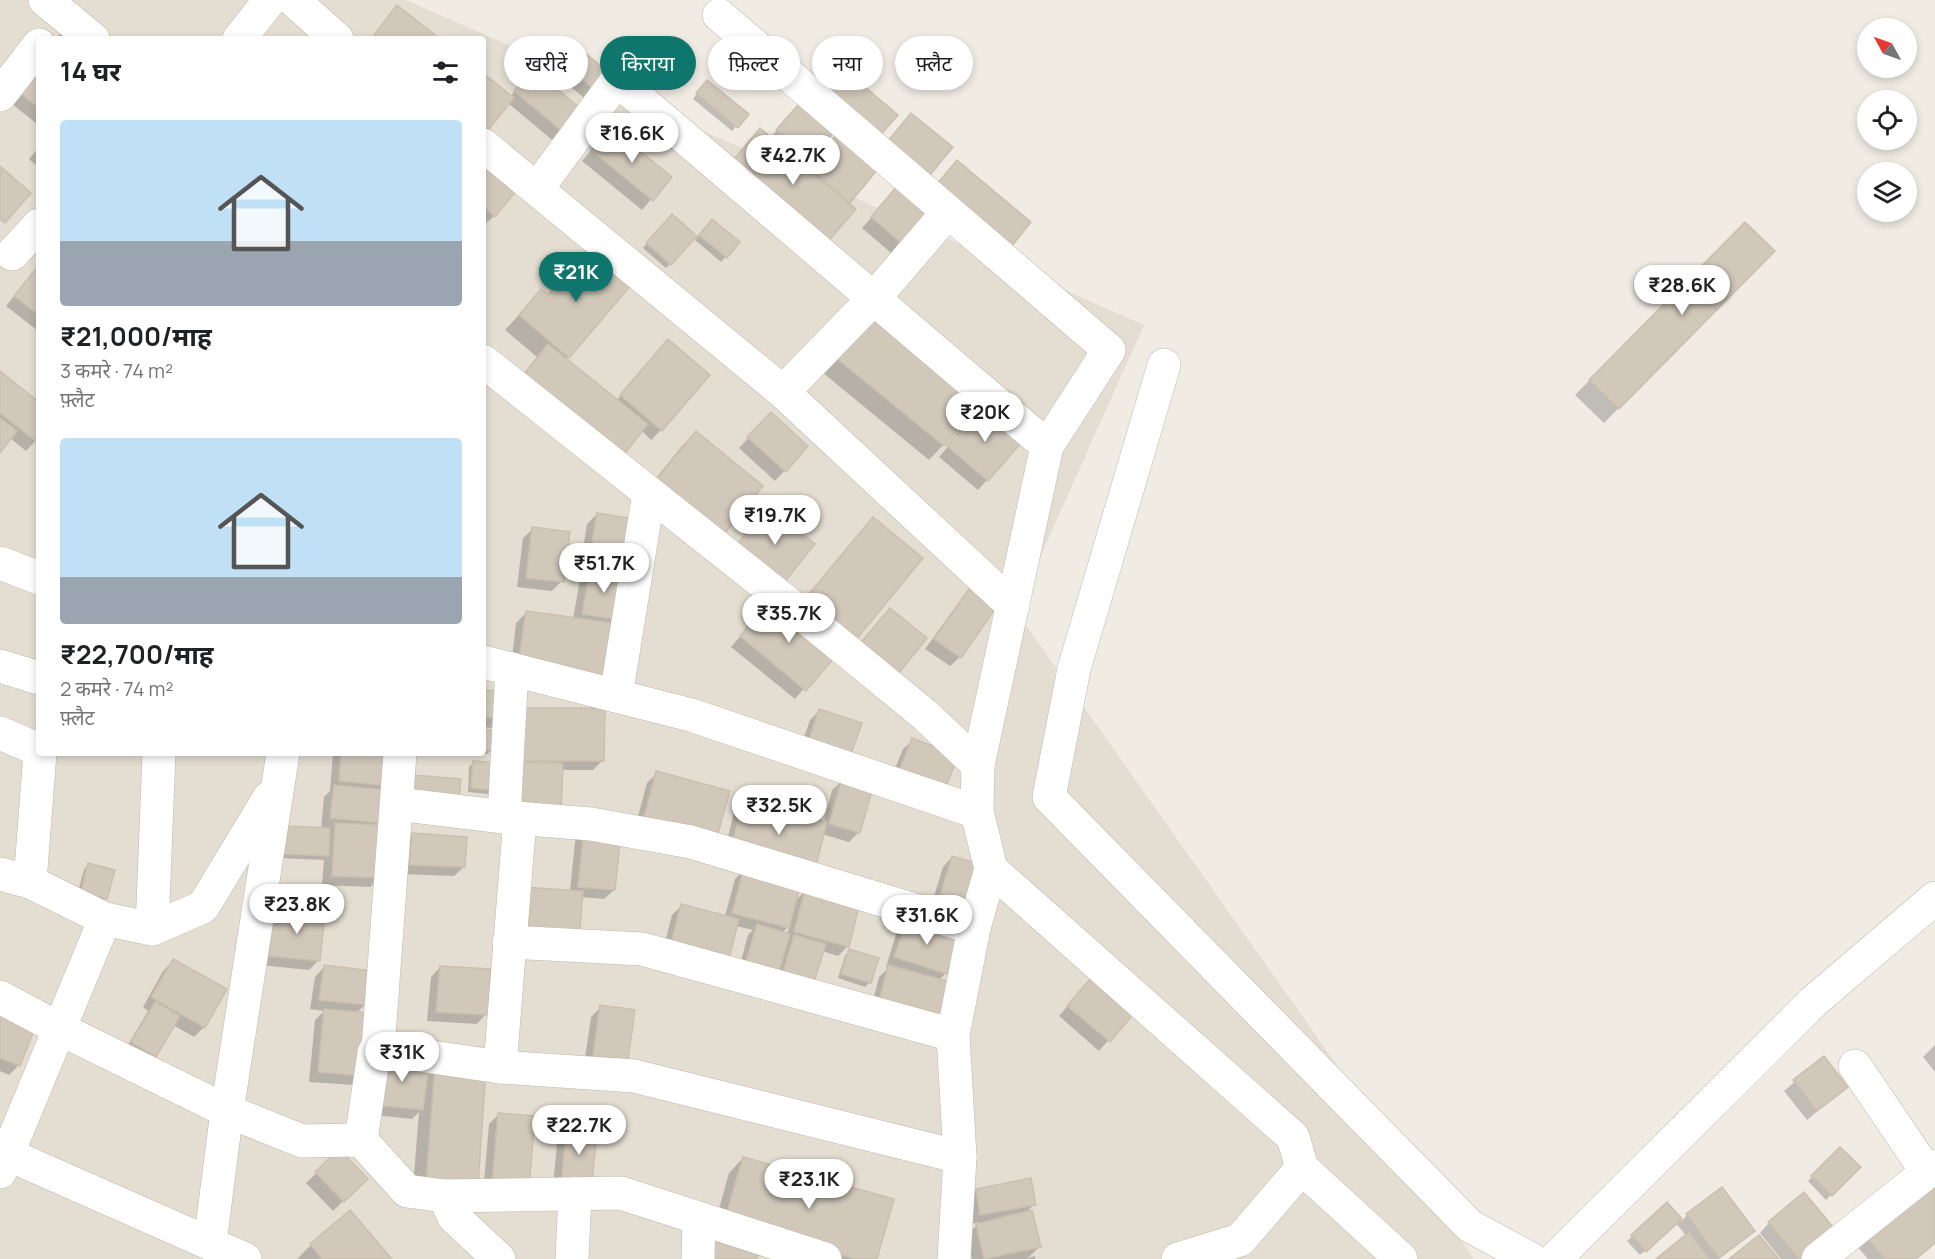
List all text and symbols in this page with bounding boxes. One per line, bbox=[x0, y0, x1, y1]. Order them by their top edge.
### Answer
north arrow bbox=[1857, 18, 1917, 78]
map controls bbox=[1857, 18, 1917, 222]
chip: खरीदें bbox=[504, 36, 588, 90]
chip: किराया bbox=[600, 36, 696, 90]
chip: फ़िल्टर bbox=[708, 36, 800, 90]
chip: नया bbox=[812, 36, 883, 90]
chip: फ़्लैट bbox=[895, 36, 973, 90]
text: 14 घर bbox=[60, 53, 121, 89]
icon: filters bbox=[429, 56, 462, 89]
button: locate bbox=[1857, 90, 1917, 150]
pin: ₹16.6K bbox=[583, 113, 681, 164]
text: ₹16.6K bbox=[600, 119, 665, 146]
pin: ₹42.7K bbox=[744, 135, 842, 186]
text: ₹42.7K bbox=[760, 141, 826, 168]
icon: home bbox=[207, 159, 315, 267]
button: layers bbox=[1857, 162, 1917, 222]
pin: ₹21K bbox=[540, 252, 612, 303]
text: ₹21K bbox=[553, 258, 599, 285]
pin: ₹28.6K bbox=[1633, 265, 1731, 316]
text: ₹28.6K bbox=[1648, 271, 1716, 298]
text: ₹21,000/माह bbox=[60, 318, 212, 354]
text: 3 कमरे · 74 m² bbox=[60, 357, 173, 384]
text: फ़्लैट bbox=[60, 386, 95, 413]
pin: ₹20K bbox=[949, 392, 1021, 443]
text: ₹20K bbox=[960, 398, 1010, 425]
icon: home bbox=[207, 477, 315, 585]
pin: ₹19.7K bbox=[726, 495, 824, 546]
text: ₹19.7K bbox=[743, 501, 807, 528]
pin: ₹51.7K bbox=[555, 543, 653, 594]
text: ₹51.7K bbox=[573, 549, 635, 576]
pin: ₹35.7K bbox=[740, 593, 838, 644]
text: ₹35.7K bbox=[756, 599, 822, 626]
text: ₹22,700/माह bbox=[60, 636, 214, 672]
text: 2 कमरे · 74 m² bbox=[60, 675, 173, 702]
text: फ़्लैट bbox=[60, 704, 95, 731]
pin: ₹32.5K bbox=[730, 785, 828, 836]
text: ₹32.5K bbox=[746, 791, 812, 818]
pin: ₹23.8K bbox=[248, 884, 346, 935]
text: ₹23.8K bbox=[263, 890, 331, 917]
pin: ₹31.6K bbox=[878, 895, 976, 946]
text: ₹31.6K bbox=[895, 901, 959, 928]
pin: ₹31K bbox=[366, 1032, 438, 1083]
text: ₹31K bbox=[379, 1038, 425, 1065]
pin: ₹22.7K bbox=[530, 1105, 628, 1156]
text: ₹22.7K bbox=[546, 1111, 612, 1138]
pin: ₹23.1K bbox=[760, 1159, 858, 1210]
text: ₹23.1K bbox=[778, 1165, 840, 1192]

